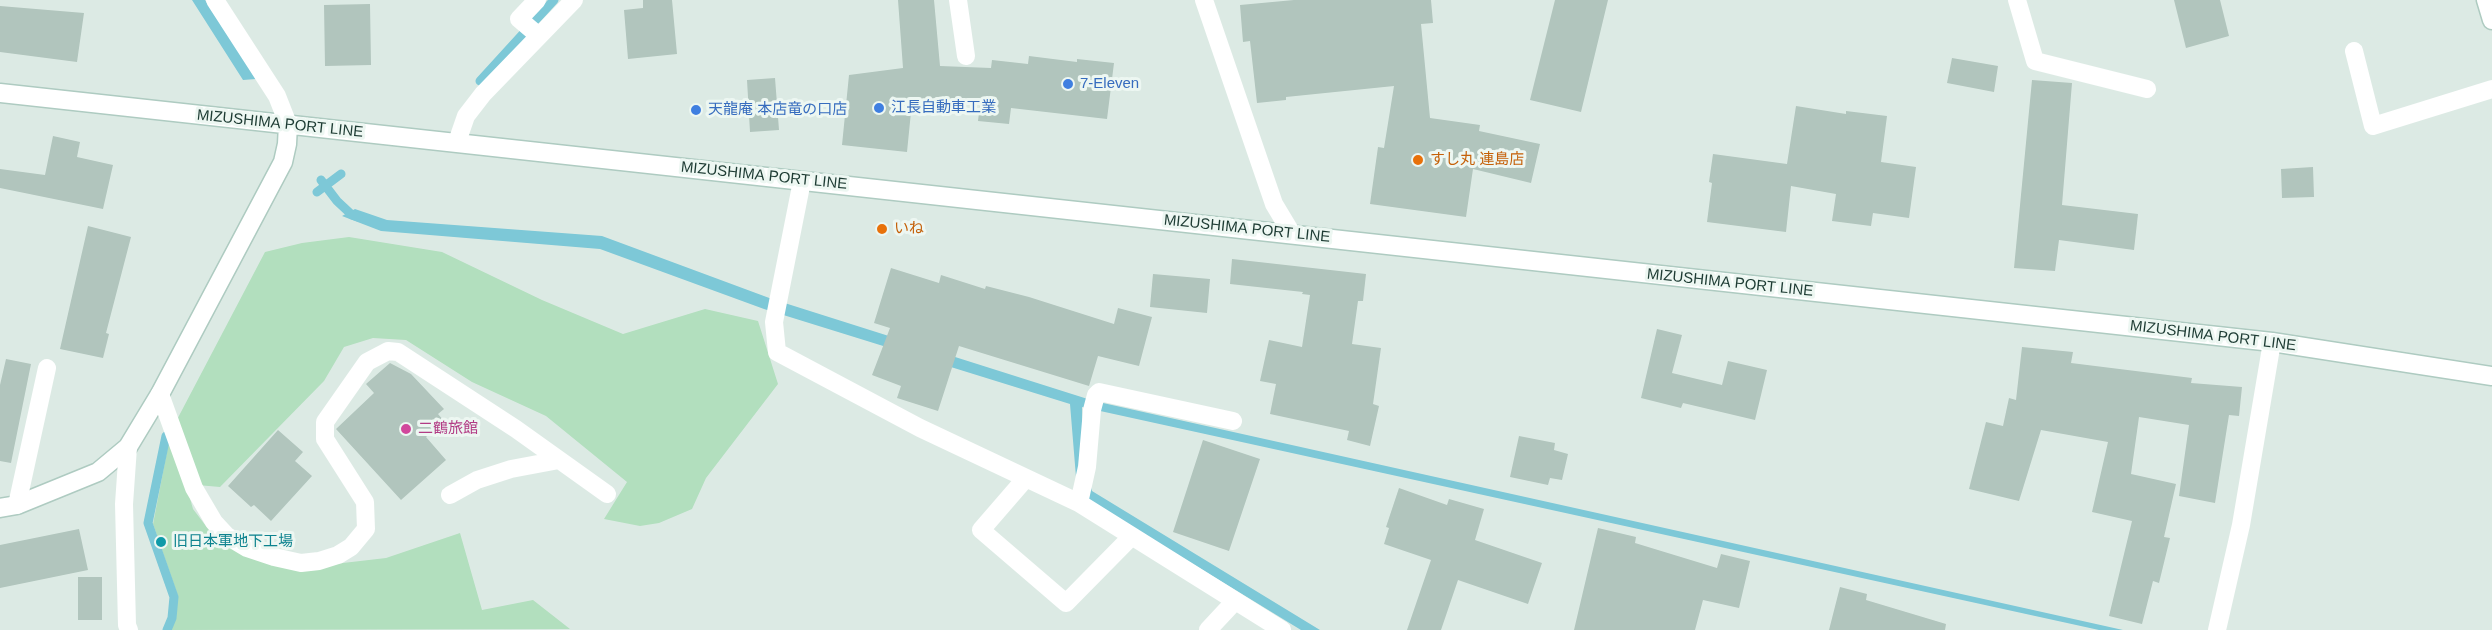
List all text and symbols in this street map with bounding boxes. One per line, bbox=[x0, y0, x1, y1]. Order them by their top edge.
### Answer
place label: 7-Eleven bbox=[1080, 75, 1139, 93]
marker: 7-Eleven bbox=[1061, 77, 1075, 91]
place label: 江長自動車工業 bbox=[891, 99, 996, 117]
place label: 天龍庵 本店竜の口店 bbox=[708, 101, 847, 119]
marker: 江長自動車工業 bbox=[872, 101, 886, 115]
marker: 天龍庵 本店竜の口店 bbox=[689, 103, 703, 117]
street label: MIZUSHIMA PORT LINE bbox=[196, 106, 364, 142]
place label: すし丸 連島店 bbox=[1430, 151, 1524, 169]
marker: すし丸 連島店 bbox=[1411, 153, 1425, 167]
street label: MIZUSHIMA PORT LINE bbox=[680, 158, 848, 194]
street label: MIZUSHIMA PORT LINE bbox=[1163, 211, 1331, 247]
place label: いね bbox=[894, 220, 924, 238]
marker: いね bbox=[875, 222, 889, 236]
street label: MIZUSHIMA PORT LINE bbox=[1646, 265, 1814, 301]
street label: MIZUSHIMA PORT LINE bbox=[2129, 317, 2297, 355]
place label: 二鶴旅館 bbox=[418, 420, 478, 438]
marker: 二鶴旅館 bbox=[399, 422, 413, 436]
place label: 旧日本軍地下工場 bbox=[173, 533, 293, 551]
marker: 旧日本軍地下工場 bbox=[154, 535, 168, 549]

